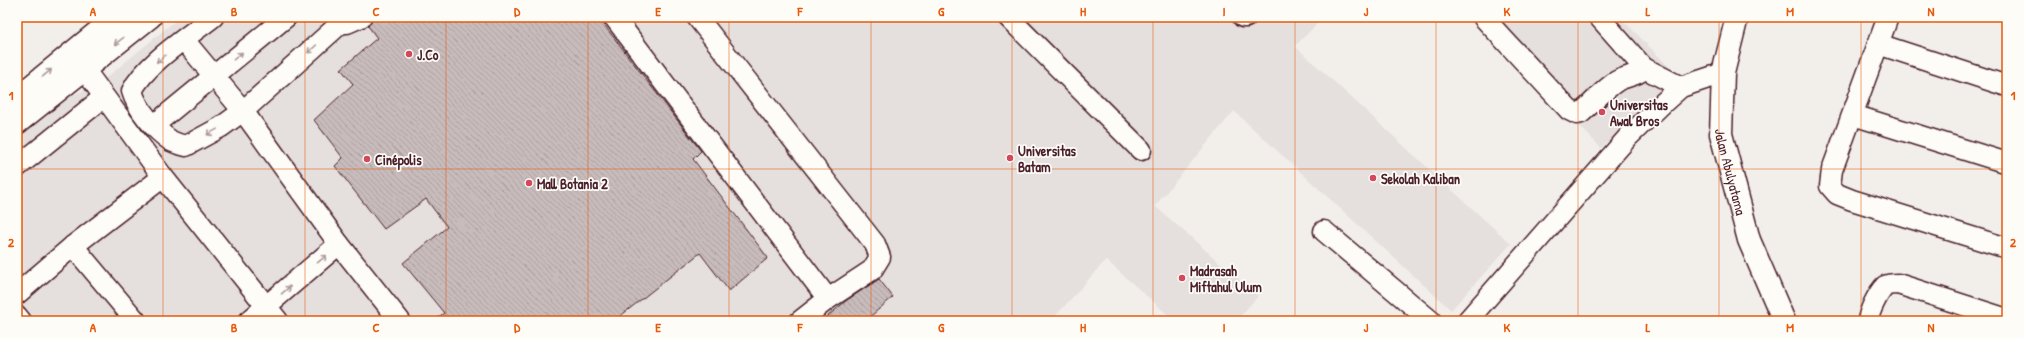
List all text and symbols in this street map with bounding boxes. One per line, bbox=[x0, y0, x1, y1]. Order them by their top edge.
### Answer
text: A bbox=[90, 2, 97, 20]
text: B bbox=[231, 2, 238, 20]
text: C bbox=[372, 2, 380, 20]
text: D bbox=[514, 2, 521, 20]
text: E bbox=[655, 2, 661, 20]
text: F bbox=[797, 2, 804, 20]
text: G bbox=[938, 2, 945, 20]
text: H bbox=[1080, 2, 1086, 20]
text: I bbox=[1222, 2, 1226, 20]
text: J bbox=[1364, 2, 1369, 20]
text: K bbox=[1504, 2, 1511, 20]
text: L bbox=[1646, 2, 1651, 20]
text: M bbox=[1786, 2, 1794, 20]
text: N bbox=[1928, 2, 1935, 20]
one-way arrow bbox=[114, 37, 125, 45]
one-way arrow bbox=[307, 45, 317, 54]
place label: J.Co bbox=[417, 45, 439, 64]
marker: J.Co bbox=[404, 49, 414, 59]
one-way arrow bbox=[233, 51, 244, 60]
one-way arrow bbox=[155, 55, 166, 63]
one-way arrow bbox=[42, 68, 53, 77]
text: 1 bbox=[9, 86, 14, 104]
text: 1 bbox=[2011, 86, 2016, 104]
place label: Universitas Awal Bros bbox=[1610, 95, 1669, 130]
marker: Universitas Awal Bros bbox=[1597, 107, 1607, 117]
one-way arrow bbox=[206, 129, 218, 136]
street label: Jalan Abulyatama bbox=[1711, 129, 1752, 218]
place label: Universitas Batam bbox=[1018, 141, 1077, 176]
place label: Cinépolis bbox=[375, 150, 422, 171]
marker: Universitas Batam bbox=[1005, 153, 1015, 163]
marker: Cinépolis bbox=[362, 154, 372, 164]
place label: Sekolah Kaliban bbox=[1381, 169, 1460, 188]
marker: Sekolah Kaliban bbox=[1368, 173, 1378, 183]
place label: Mall Botania 2 bbox=[537, 174, 608, 193]
marker: Mall Botania 2 bbox=[524, 178, 534, 188]
text: 2 bbox=[8, 233, 15, 251]
text: 2 bbox=[2010, 233, 2017, 251]
one-way arrow bbox=[317, 254, 327, 263]
place label: Madrasah Miftahul Ulum bbox=[1190, 261, 1262, 296]
marker: Madrasah Miftahul Ulum bbox=[1177, 273, 1187, 283]
one-way arrow bbox=[280, 285, 291, 294]
text: A bbox=[90, 318, 97, 336]
text: B bbox=[231, 318, 238, 336]
text: C bbox=[372, 318, 380, 336]
text: D bbox=[514, 318, 521, 336]
text: E bbox=[655, 318, 661, 336]
text: F bbox=[797, 318, 804, 336]
text: G bbox=[938, 318, 945, 336]
text: H bbox=[1080, 318, 1086, 336]
text: I bbox=[1222, 318, 1226, 336]
text: J bbox=[1364, 318, 1369, 336]
text: K bbox=[1504, 318, 1511, 336]
text: L bbox=[1646, 318, 1651, 336]
text: M bbox=[1786, 318, 1794, 336]
text: N bbox=[1928, 318, 1935, 336]

